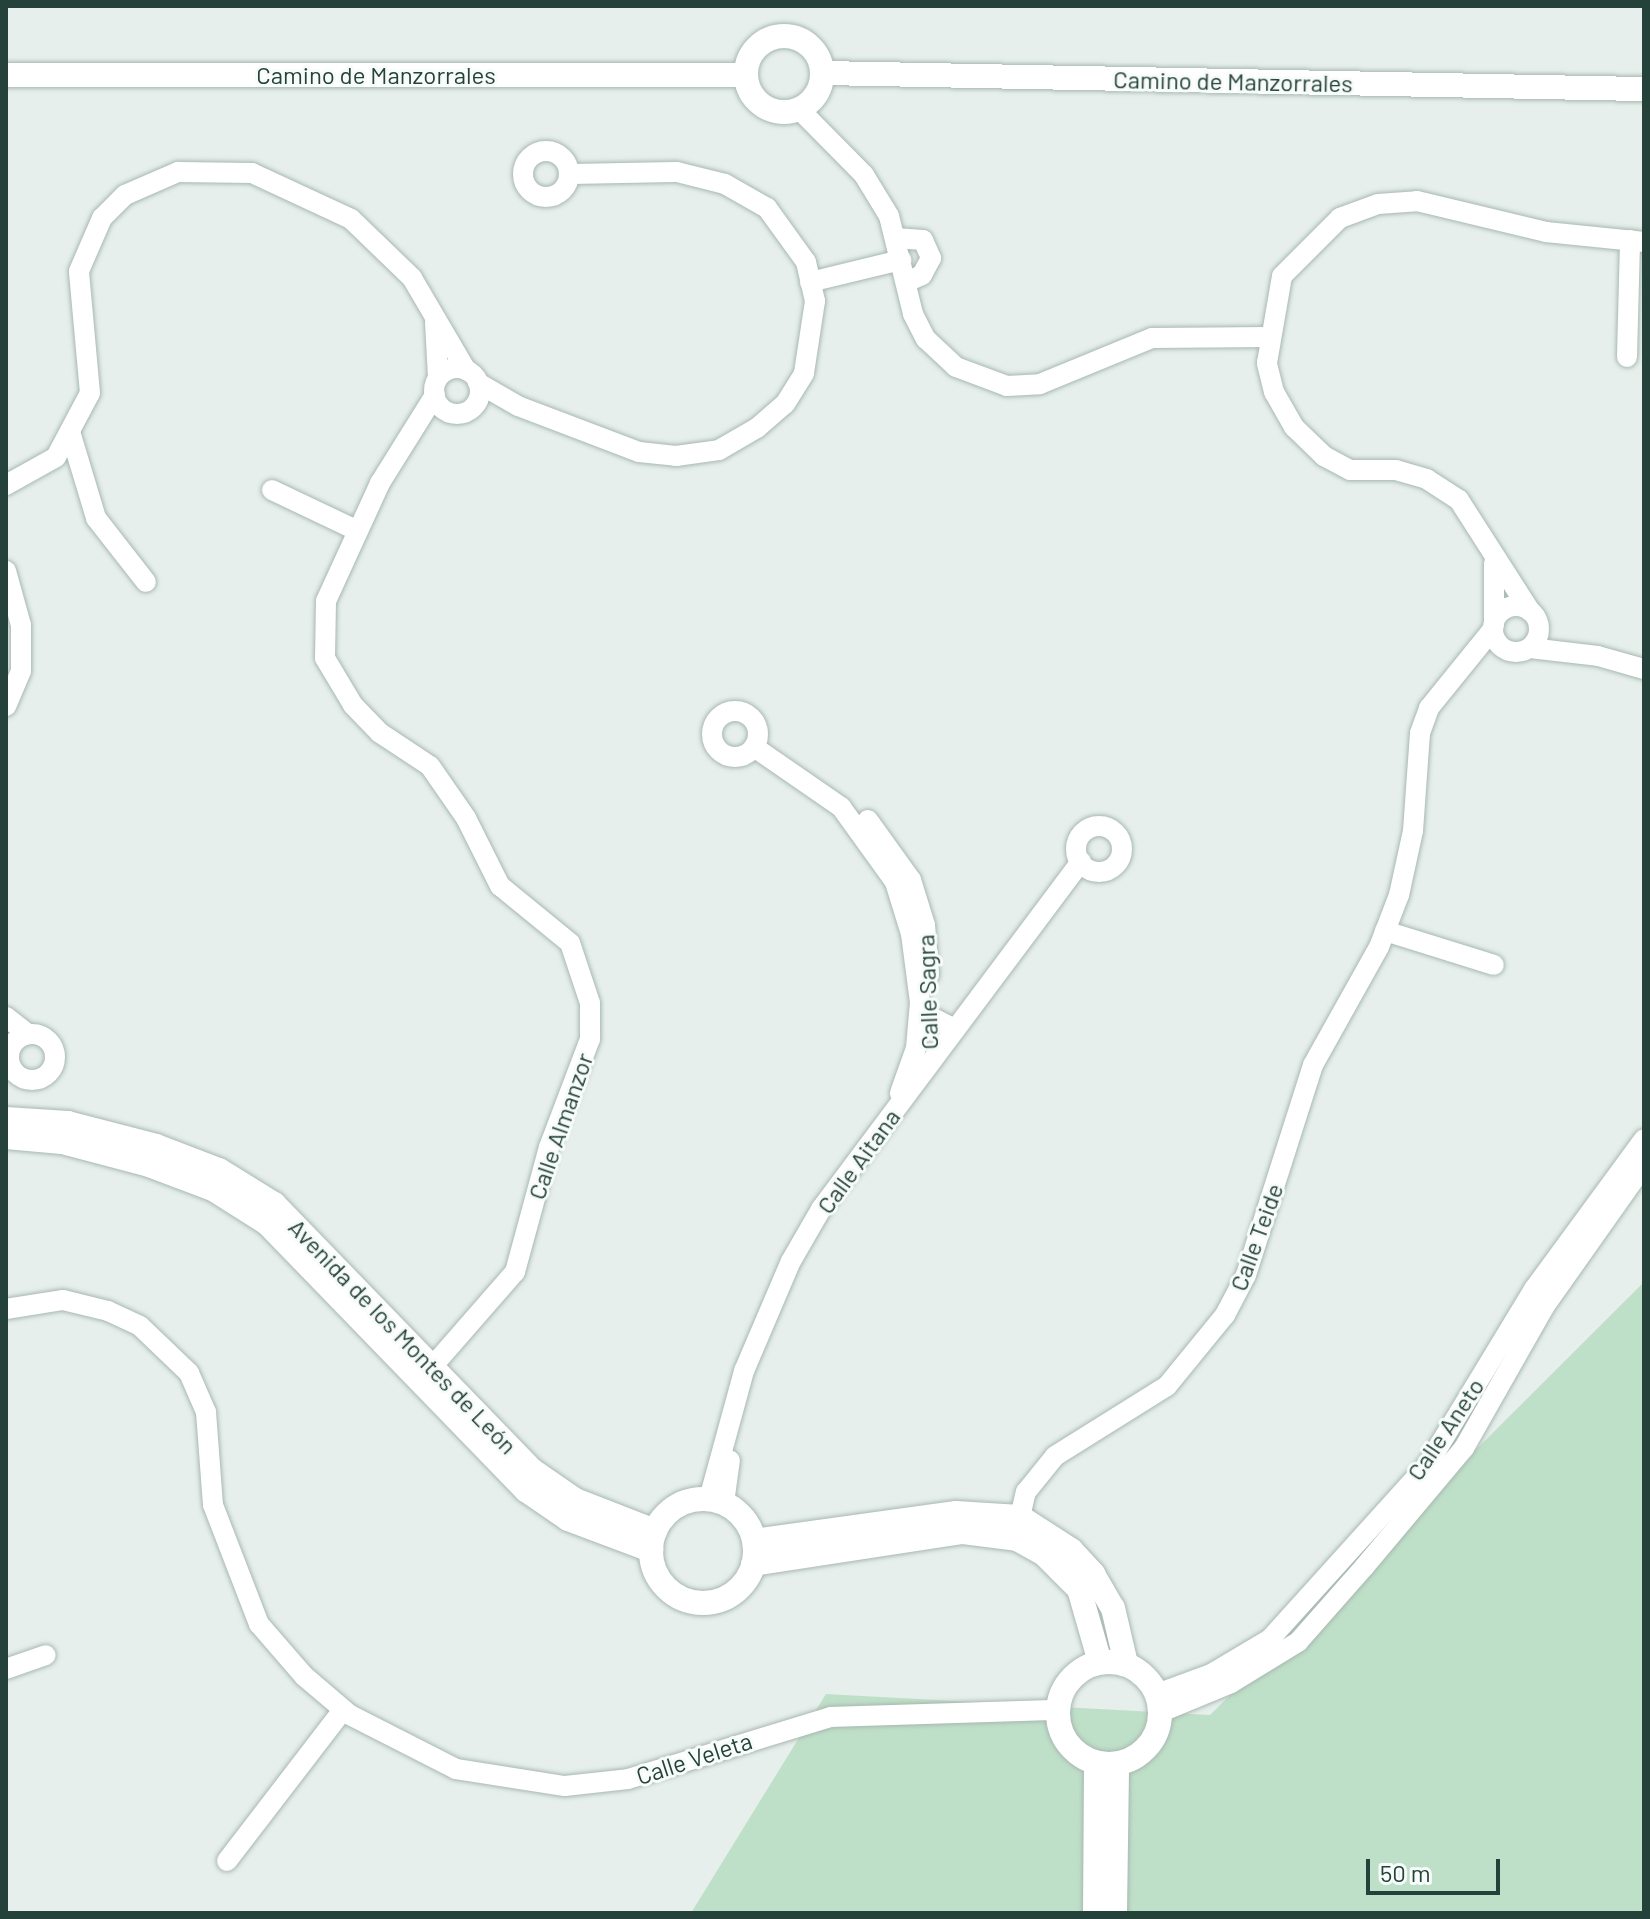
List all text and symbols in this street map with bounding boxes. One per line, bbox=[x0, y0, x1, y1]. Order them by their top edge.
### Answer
street label: Camino de Manzorrales bbox=[256, 61, 496, 89]
street label: Camino de Manzorrales bbox=[1113, 65, 1353, 97]
street label: Calle Sagra bbox=[911, 934, 943, 1050]
street label: Calle Almanzor bbox=[521, 1049, 599, 1203]
street label: Calle Aitana bbox=[810, 1103, 906, 1219]
street label: Calle Teide bbox=[1223, 1179, 1289, 1295]
street label: Avenida de los Montes de León bbox=[283, 1212, 523, 1460]
street label: Calle Aneto bbox=[1400, 1373, 1490, 1485]
street label: Calle Veleta bbox=[632, 1726, 756, 1790]
scale bar bbox=[1370, 1843, 1504, 1893]
text: 50 m bbox=[1380, 1858, 1431, 1887]

